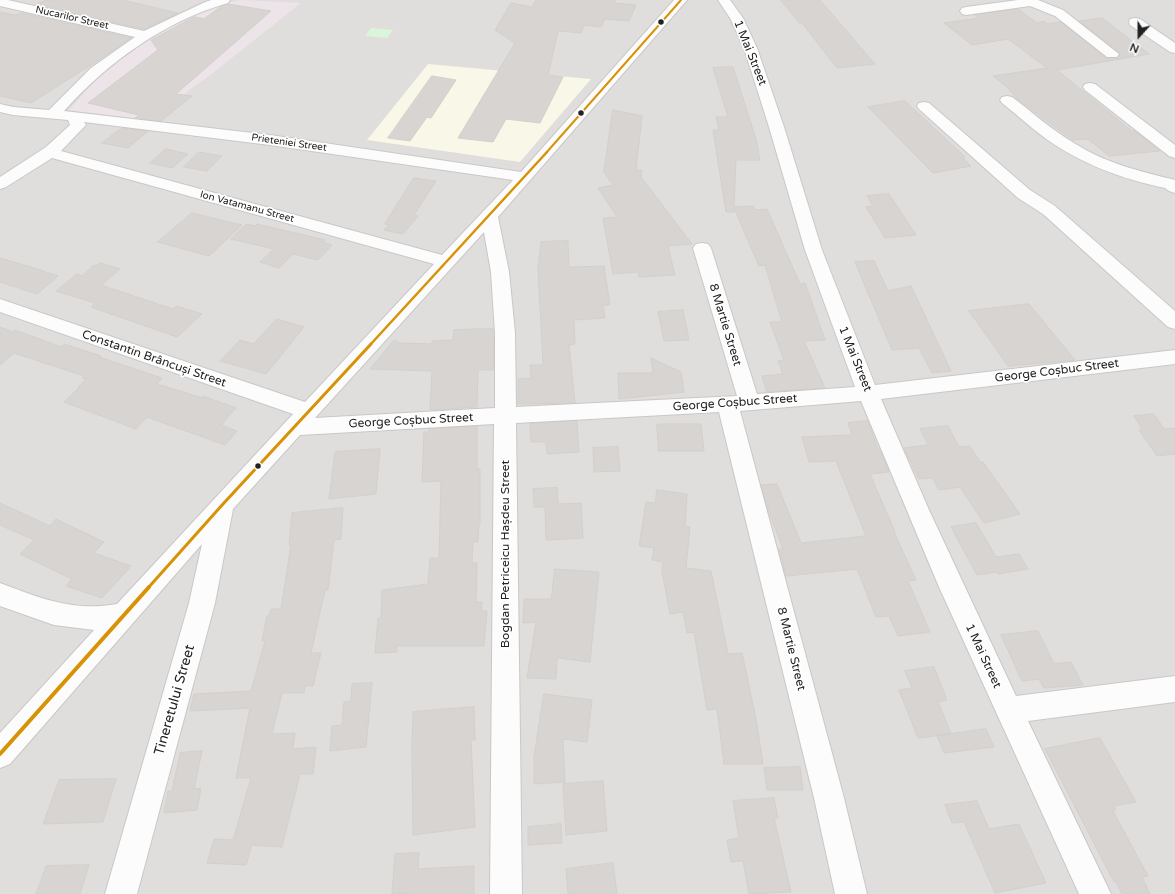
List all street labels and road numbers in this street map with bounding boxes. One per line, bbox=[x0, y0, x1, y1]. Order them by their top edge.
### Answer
street label: Nucarilor Street bbox=[34, 4, 110, 32]
street label: 1 Mai Street bbox=[730, 18, 770, 88]
street label: Prieteniei Street bbox=[251, 132, 327, 154]
street label: Ion Vatamanu Street bbox=[199, 189, 295, 225]
street label: 8 Martie Street bbox=[706, 282, 744, 368]
street label: 1 Mai Street bbox=[835, 324, 875, 394]
street label: Constantin Brâncuși Street bbox=[80, 327, 228, 391]
street label: George Coșbuc Street bbox=[994, 356, 1120, 386]
street label: George Coșbuc Street bbox=[672, 391, 798, 415]
street label: George Coșbuc Street bbox=[348, 411, 474, 431]
street label: Bogdan Petriceicu Hașdeu Street bbox=[499, 460, 513, 648]
street label: 8 Martie Street bbox=[774, 606, 808, 692]
street label: 1 Mai Street bbox=[962, 622, 1004, 690]
street label: Tineretului Street bbox=[151, 643, 199, 757]

